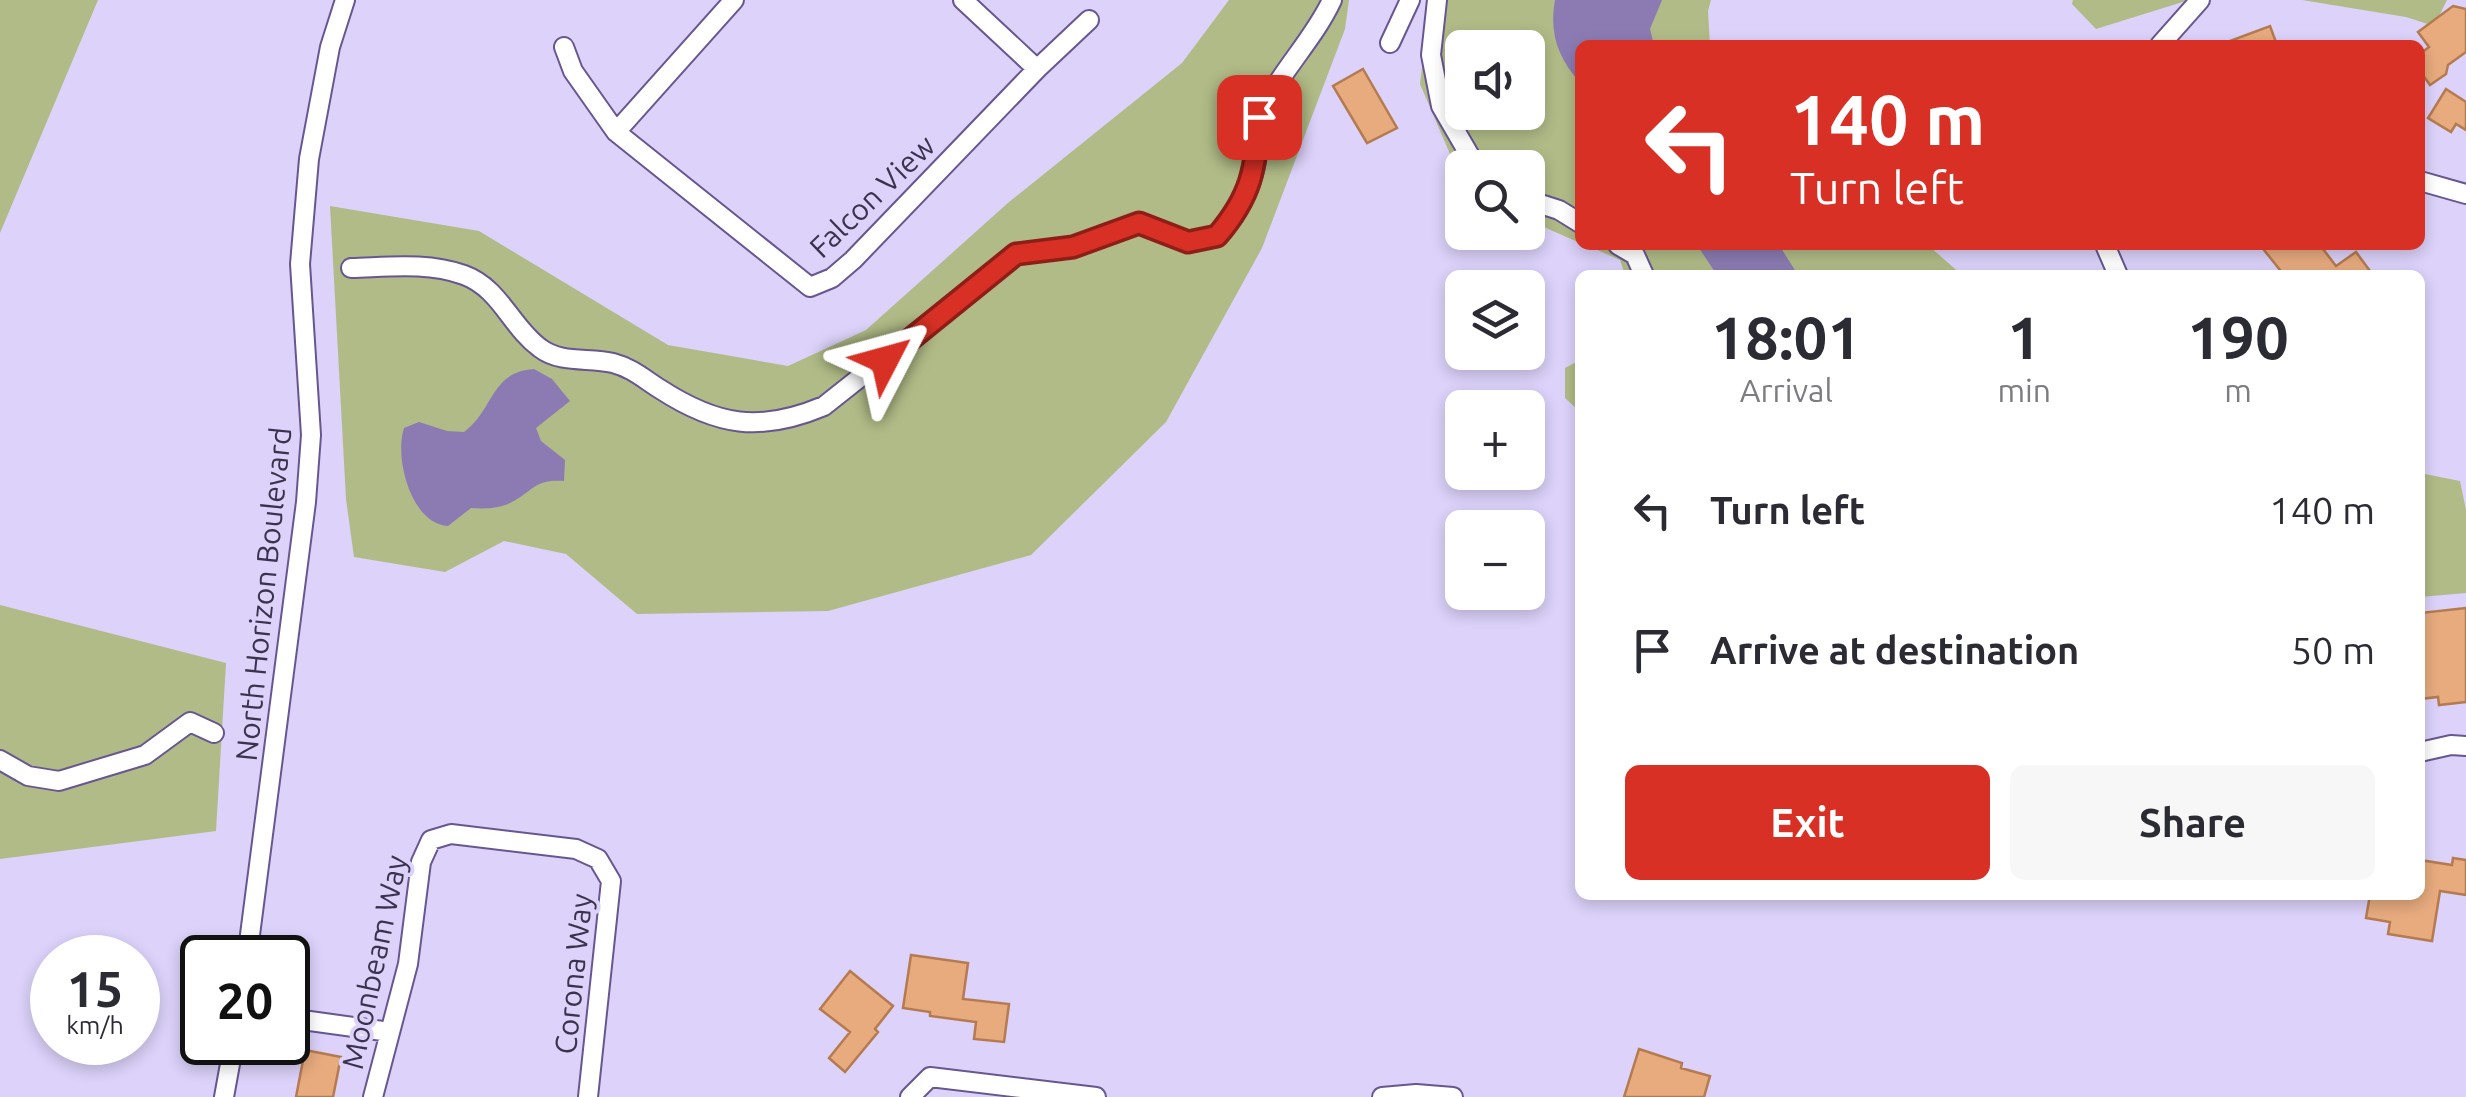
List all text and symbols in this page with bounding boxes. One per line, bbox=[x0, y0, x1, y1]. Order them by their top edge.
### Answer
map controls bbox=[1445, 30, 1545, 610]
button: sound bbox=[1445, 30, 1545, 130]
pin bbox=[1217, 75, 1302, 160]
icon: left bbox=[1625, 80, 1755, 210]
text: 140 m bbox=[1790, 80, 1985, 158]
icon: arrive bbox=[1232, 90, 1287, 145]
street label: Falcon View bbox=[802, 128, 942, 264]
button: search bbox=[1445, 150, 1545, 250]
text: Turn left bbox=[1790, 162, 1964, 213]
button: layers bbox=[1445, 270, 1545, 370]
text: 18:01 bbox=[1711, 303, 1861, 370]
text: 1 bbox=[2007, 303, 2041, 370]
text: 190 bbox=[2187, 303, 2289, 370]
position arrow bbox=[833, 308, 937, 412]
text: Arrival bbox=[1740, 372, 1833, 408]
text: min bbox=[1997, 372, 2051, 408]
text: m bbox=[2224, 372, 2252, 408]
button: + bbox=[1445, 390, 1545, 490]
street label: North Horizon Boulevard bbox=[229, 425, 297, 763]
icon: left bbox=[1625, 483, 1680, 538]
text: Turn left bbox=[1710, 489, 1865, 531]
text: 140 m bbox=[2269, 489, 2375, 531]
button: − bbox=[1445, 510, 1545, 610]
icon: arrive bbox=[1625, 623, 1680, 678]
text: Arrive at destination bbox=[1710, 629, 2079, 671]
text: 50 m bbox=[2291, 629, 2375, 671]
button: Exit bbox=[1625, 765, 1990, 880]
button: Share bbox=[2010, 765, 2375, 880]
street label: Moonbeam Way bbox=[335, 852, 413, 1072]
street label: Corona Way bbox=[548, 892, 598, 1056]
speed limit sign: 20 bbox=[180, 935, 310, 1065]
text: 15 bbox=[67, 960, 123, 1016]
text: km/h bbox=[66, 1011, 124, 1039]

